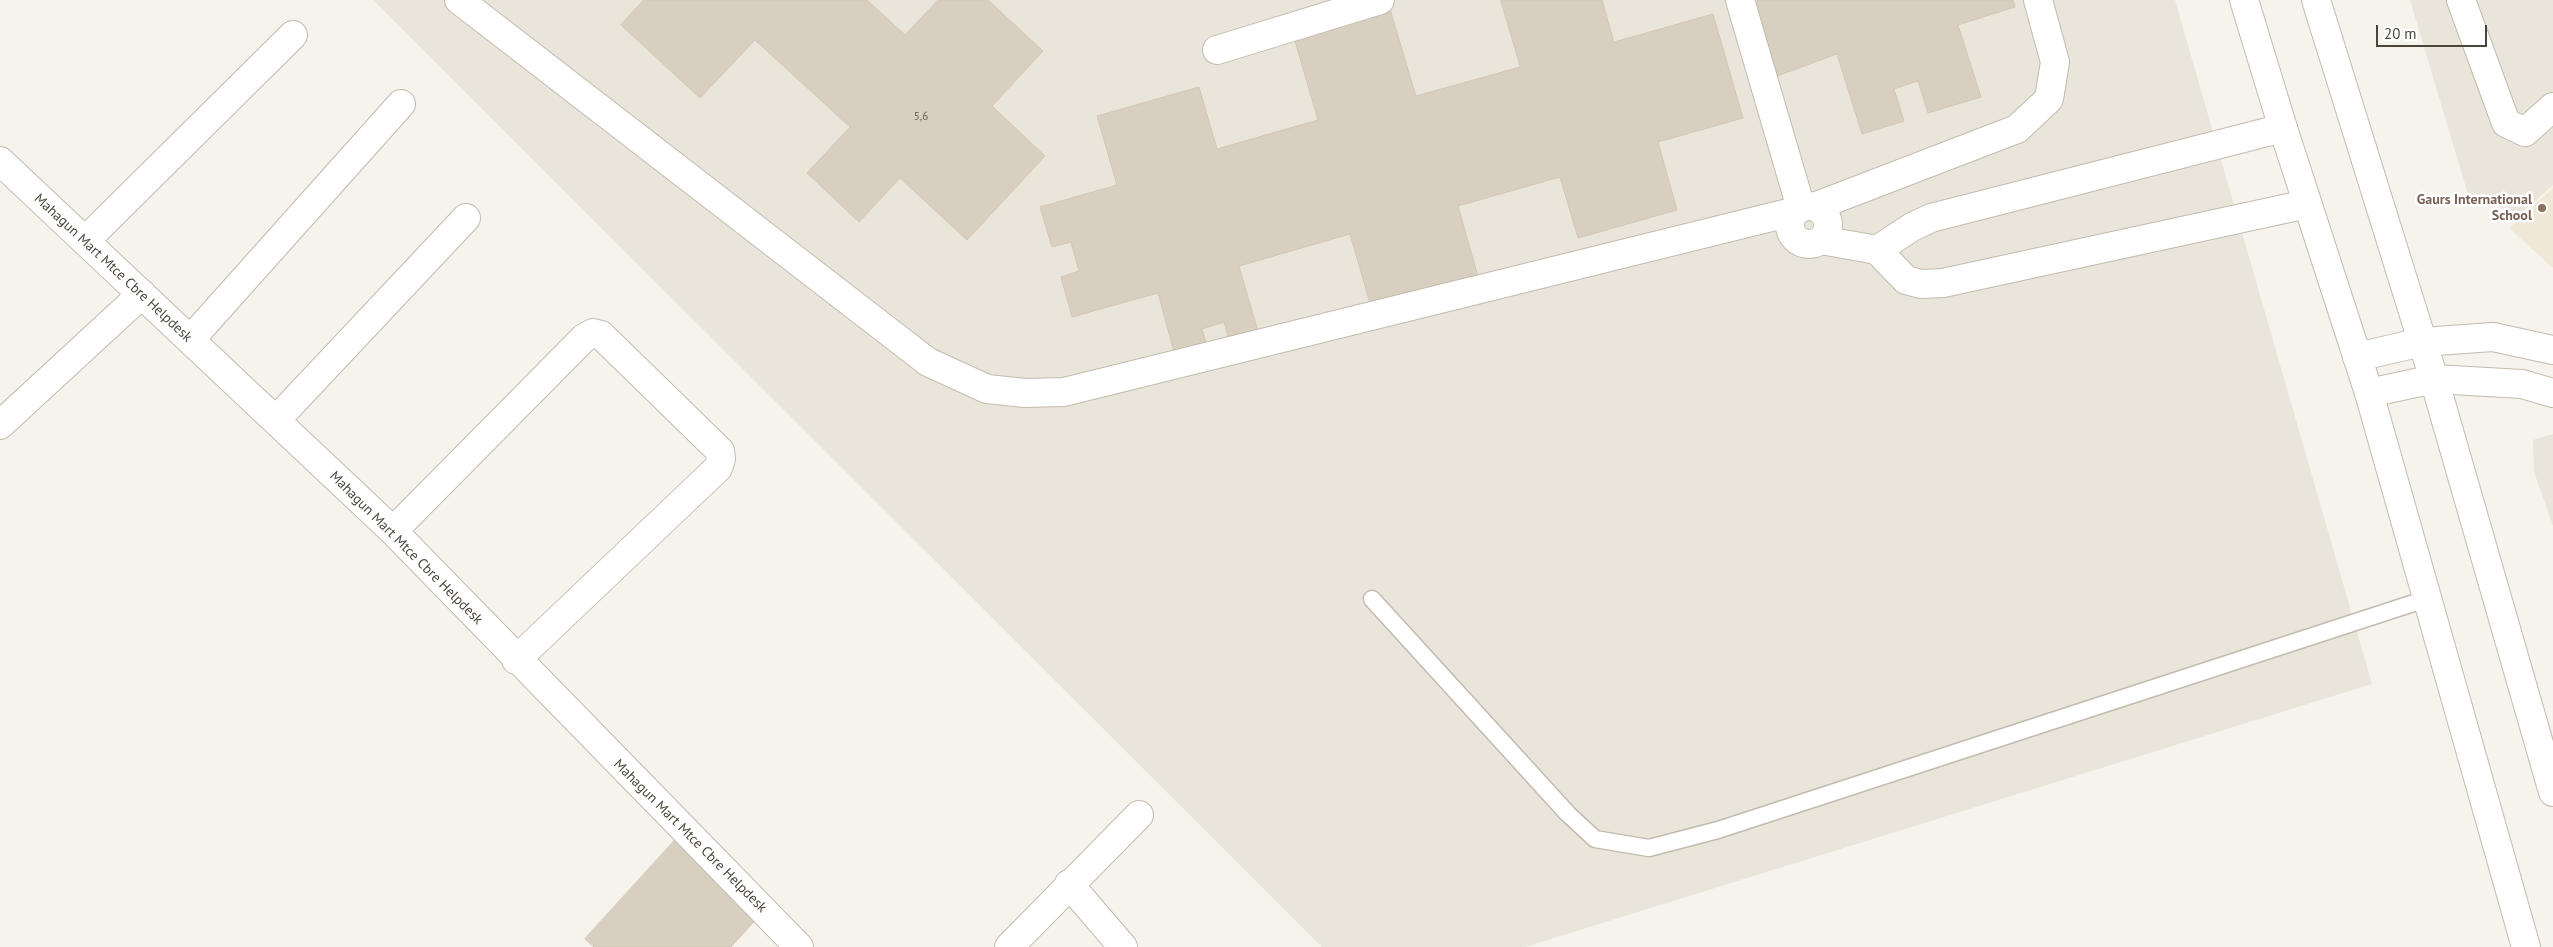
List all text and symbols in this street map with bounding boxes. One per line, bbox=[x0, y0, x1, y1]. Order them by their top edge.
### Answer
scale bar bbox=[2378, 15, 2489, 47]
text: 20 m bbox=[2384, 24, 2417, 43]
house number: 5,6 bbox=[914, 110, 928, 124]
street label: Mahagun Mart Mtce Cbre Helpdesk bbox=[31, 190, 195, 346]
place label: Gaurs International School bbox=[2417, 192, 2532, 224]
marker: Gaurs International School bbox=[2536, 202, 2548, 214]
street label: Mahagun Mart Mtce Cbre Helpdesk bbox=[326, 468, 486, 628]
street label: Mahagun Mart Mtce Cbre Helpdesk bbox=[610, 756, 770, 916]

